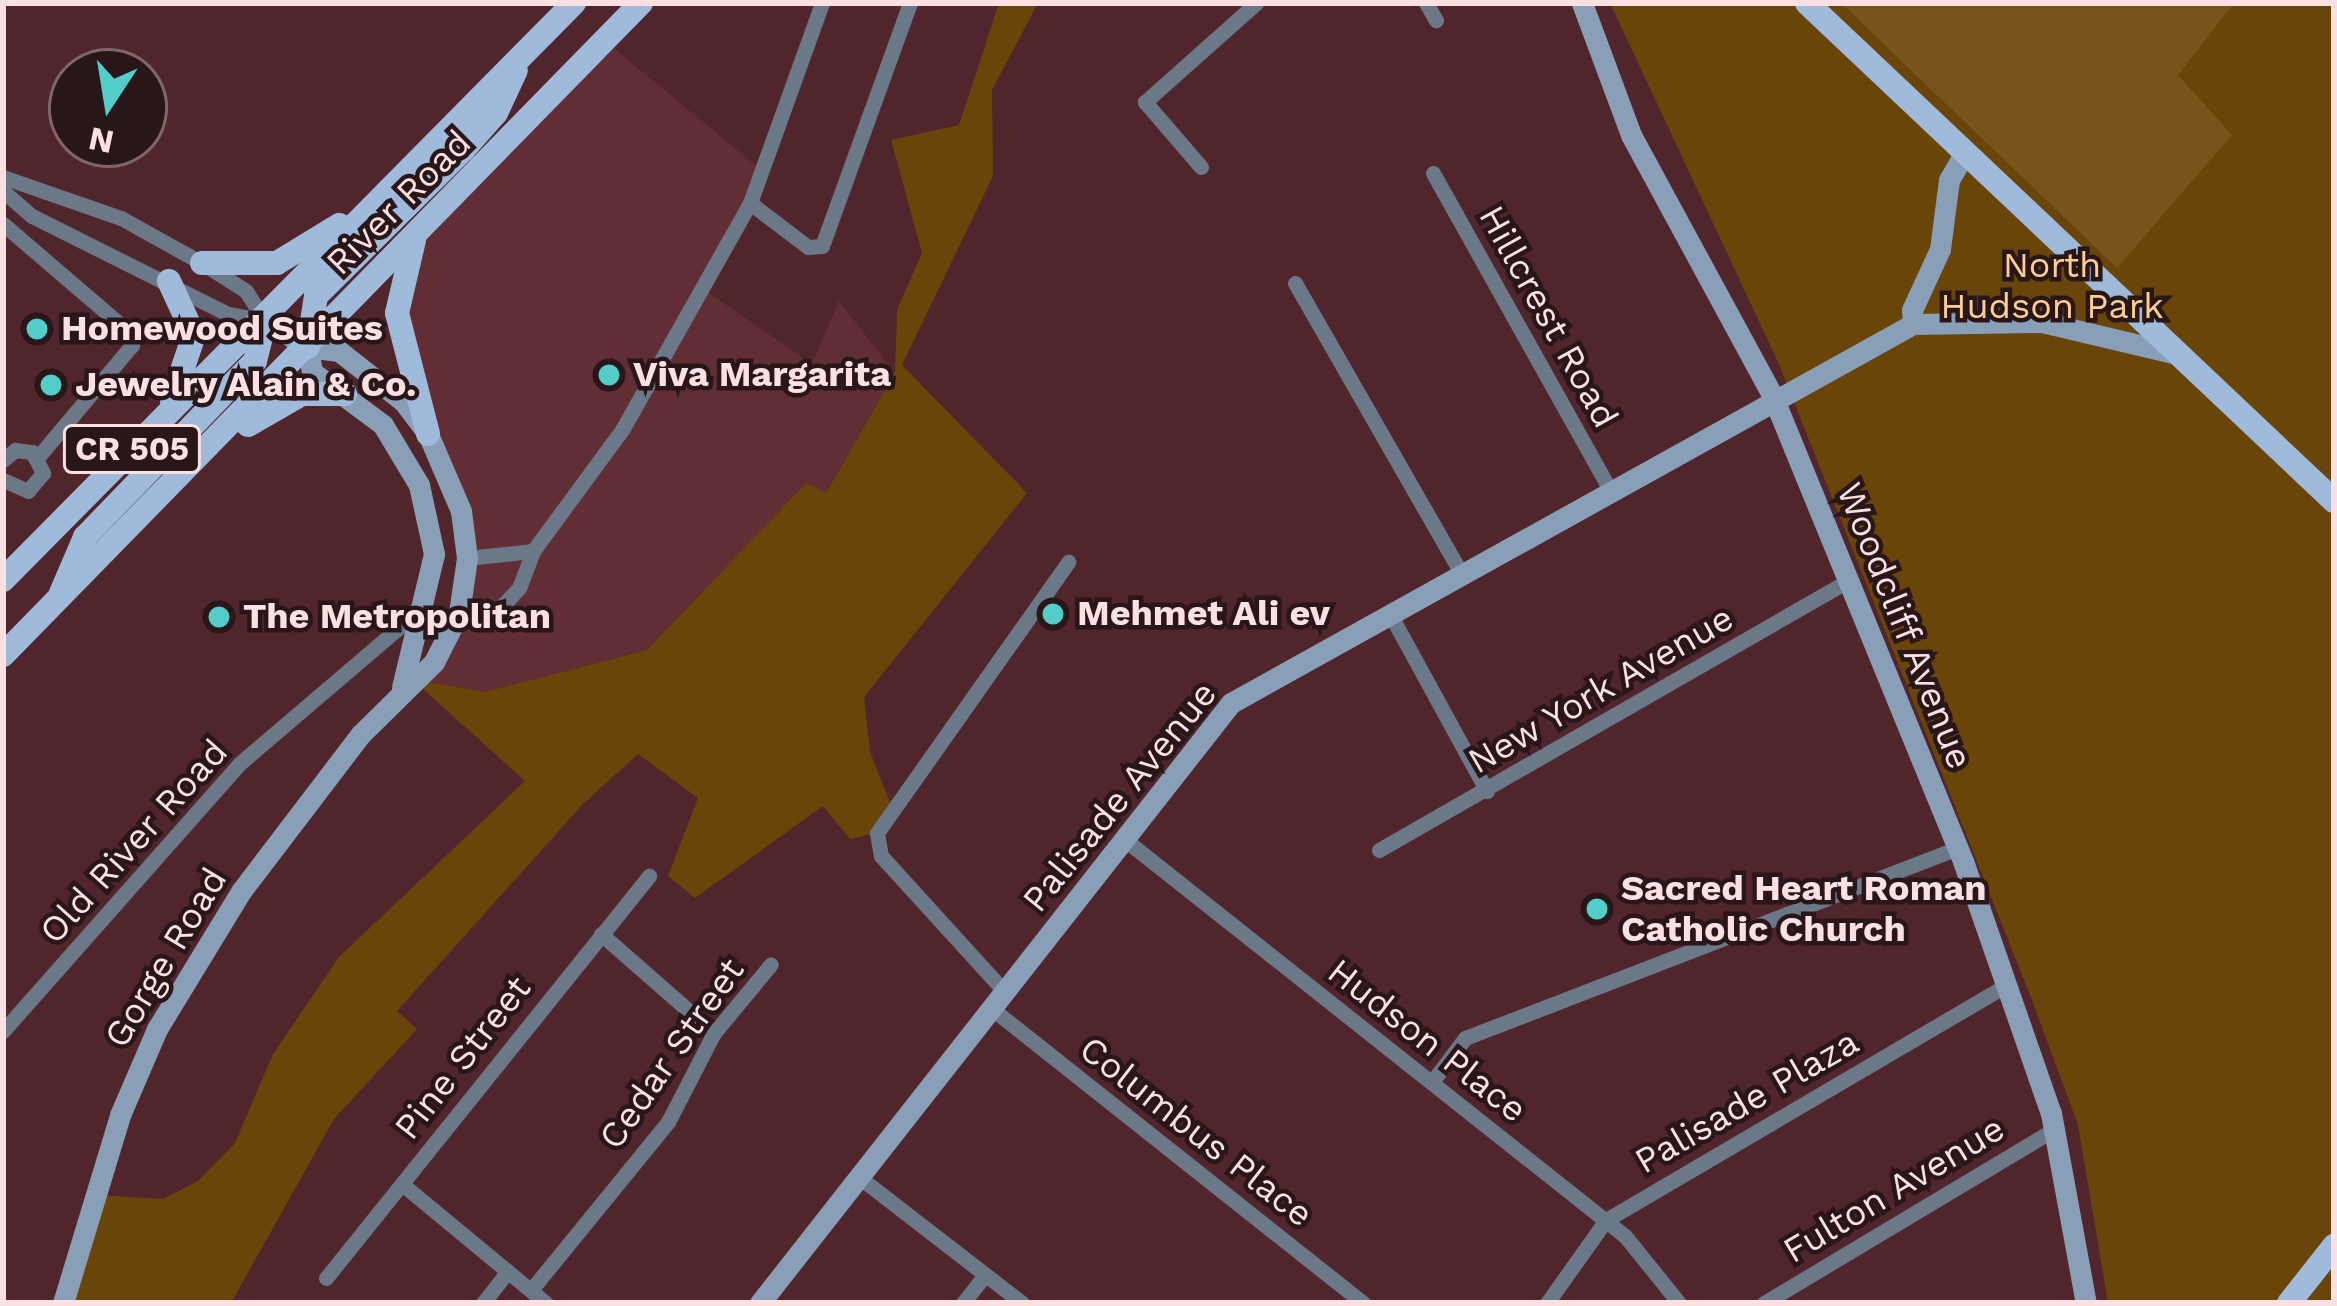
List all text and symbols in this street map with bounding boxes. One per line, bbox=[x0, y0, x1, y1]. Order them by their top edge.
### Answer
north arrow bbox=[48, 48, 168, 168]
text: N bbox=[85, 119, 117, 162]
street label: River Road bbox=[317, 121, 481, 285]
street label: Hillcrest Road bbox=[1469, 198, 1627, 436]
park label: North Hudson Park bbox=[1940, 243, 2164, 328]
place label: Homewood Suites bbox=[61, 307, 383, 351]
marker: Homewood Suites bbox=[24, 316, 50, 342]
place label: Viva Margarita bbox=[633, 353, 891, 397]
marker: Viva Margarita bbox=[596, 362, 622, 388]
place label: Jewelry Alain & Co. bbox=[75, 363, 418, 407]
marker: Jewelry Alain & Co. bbox=[38, 372, 64, 398]
road number: CR 505 bbox=[60, 422, 204, 476]
street label: Woodcliff Avenue bbox=[1826, 475, 1982, 777]
place label: Mehmet Ali ev bbox=[1077, 592, 1331, 636]
place label: The Metropolitan bbox=[243, 595, 551, 639]
street label: New York Avenue bbox=[1459, 596, 1743, 784]
marker: Mehmet Ali ev bbox=[1040, 601, 1066, 627]
marker: The Metropolitan bbox=[206, 604, 232, 630]
street label: Palisade Avenue bbox=[1013, 673, 1227, 921]
street label: Old River Road bbox=[31, 731, 237, 953]
street label: Gorge Road bbox=[96, 861, 236, 1055]
place label: Sacred Heart Roman Catholic Church bbox=[1621, 866, 1987, 951]
marker: Sacred Heart Roman Catholic Church bbox=[1584, 896, 1610, 922]
street label: Cedar Street bbox=[590, 950, 754, 1158]
street label: Hudson Place bbox=[1319, 950, 1535, 1132]
street label: Pine Street bbox=[386, 968, 540, 1148]
street label: Palisade Plaza bbox=[1628, 1021, 1866, 1183]
street label: Columbus Place bbox=[1071, 1028, 1321, 1236]
street label: Fulton Avenue bbox=[1775, 1107, 2013, 1273]

